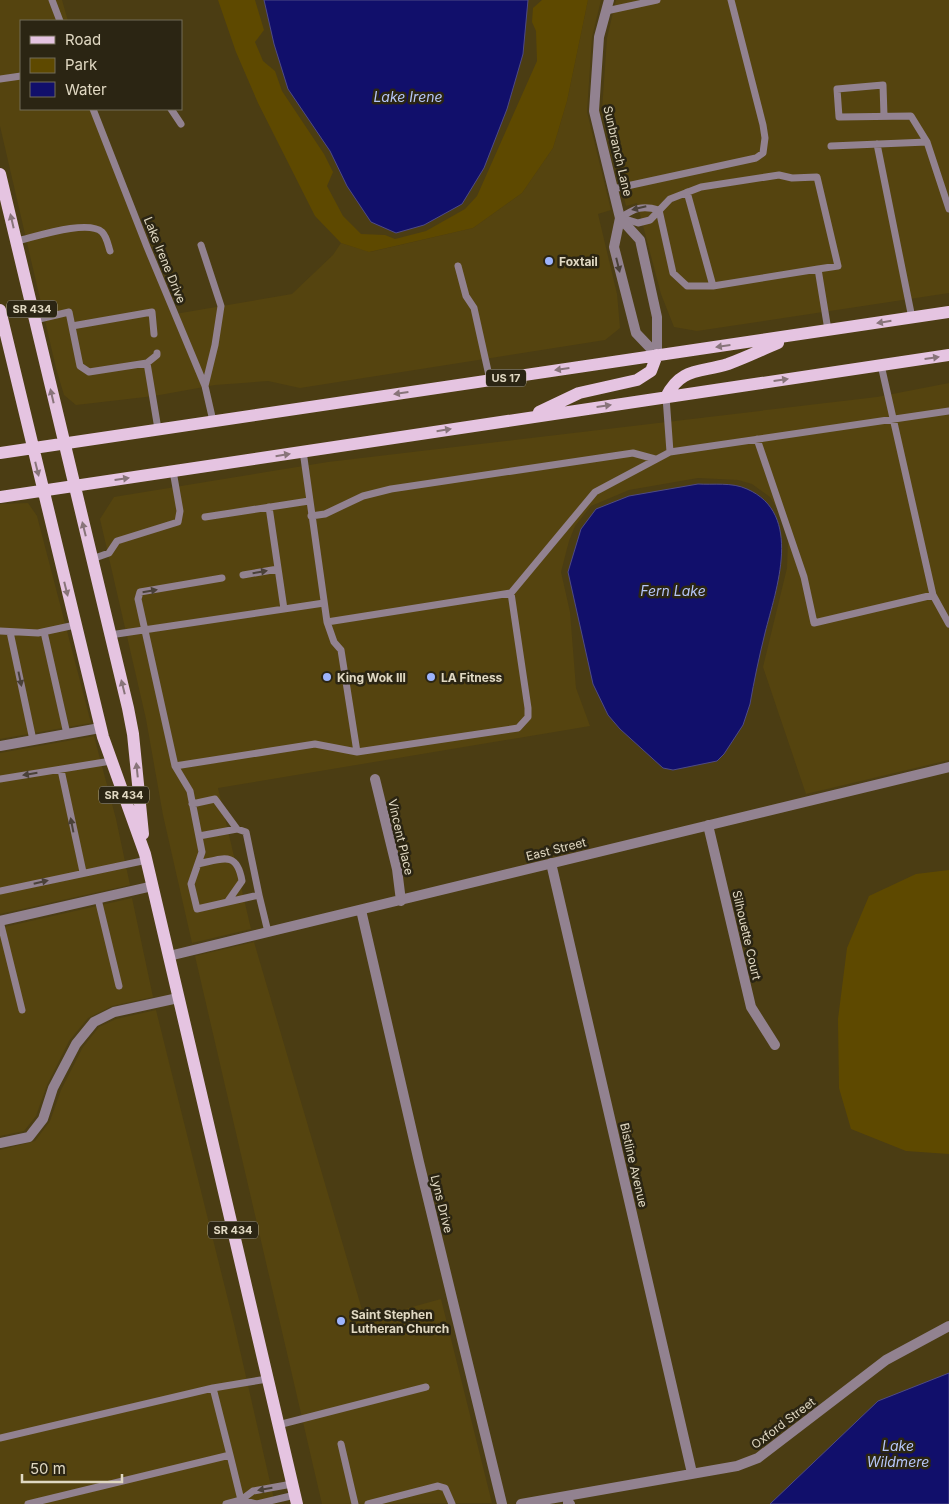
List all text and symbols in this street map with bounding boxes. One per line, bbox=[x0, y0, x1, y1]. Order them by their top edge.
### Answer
legend bbox=[20, 20, 182, 110]
text: Road bbox=[65, 30, 101, 49]
text: Park bbox=[65, 55, 98, 74]
text: Water bbox=[65, 80, 107, 99]
water label: Lake Irene bbox=[373, 88, 443, 105]
street label: Sunbranch Lane bbox=[600, 104, 636, 198]
one-way arrow bbox=[631, 205, 646, 213]
one-way arrow bbox=[8, 214, 16, 229]
street label: Lake Irene Drive bbox=[141, 215, 189, 305]
place label: Foxtail bbox=[559, 254, 598, 269]
marker: Foxtail bbox=[543, 255, 555, 267]
one-way arrow bbox=[615, 257, 623, 272]
road number: SR 434 bbox=[7, 300, 57, 318]
one-way arrow bbox=[875, 318, 891, 326]
one-way arrow bbox=[714, 342, 730, 350]
one-way arrow bbox=[925, 353, 941, 361]
one-way arrow bbox=[554, 366, 570, 374]
road number: US 17 bbox=[486, 369, 526, 386]
one-way arrow bbox=[774, 376, 790, 384]
one-way arrow bbox=[48, 389, 56, 404]
one-way arrow bbox=[393, 390, 409, 398]
one-way arrow bbox=[597, 402, 613, 410]
one-way arrow bbox=[436, 426, 452, 434]
one-way arrow bbox=[275, 450, 291, 458]
one-way arrow bbox=[34, 462, 42, 477]
one-way arrow bbox=[114, 474, 130, 482]
one-way arrow bbox=[80, 521, 88, 536]
one-way arrow bbox=[253, 567, 269, 575]
one-way arrow bbox=[63, 581, 71, 596]
water label: Fern Lake bbox=[640, 582, 706, 599]
one-way arrow bbox=[143, 586, 159, 594]
place label: King Wok III bbox=[337, 670, 406, 685]
place label: LA Fitness bbox=[441, 670, 503, 685]
marker: King Wok III bbox=[321, 671, 333, 683]
marker: LA Fitness bbox=[425, 671, 437, 683]
one-way arrow bbox=[16, 672, 24, 687]
one-way arrow bbox=[119, 679, 127, 694]
one-way arrow bbox=[133, 762, 141, 778]
one-way arrow bbox=[22, 771, 38, 779]
road number: SR 434 bbox=[99, 786, 149, 804]
street label: Vincent Place bbox=[385, 797, 417, 877]
one-way arrow bbox=[67, 816, 75, 832]
street label: East Street bbox=[524, 834, 588, 864]
one-way arrow bbox=[34, 878, 49, 886]
street label: Silhouette Court bbox=[729, 889, 765, 981]
street label: Bistline Avenue bbox=[617, 1121, 651, 1209]
street label: Lyns Drive bbox=[428, 1173, 456, 1235]
road number: SR 434 bbox=[208, 1222, 258, 1238]
place label: Saint Stephen Lutheran Church bbox=[351, 1307, 449, 1336]
marker: Saint Stephen Lutheran Church bbox=[335, 1315, 347, 1327]
street label: Oxford Street bbox=[748, 1394, 818, 1452]
water label: Lake Wildmere bbox=[867, 1437, 929, 1470]
scale bar bbox=[22, 1452, 122, 1484]
text: 50 m bbox=[30, 1459, 66, 1478]
one-way arrow bbox=[257, 1485, 273, 1493]

